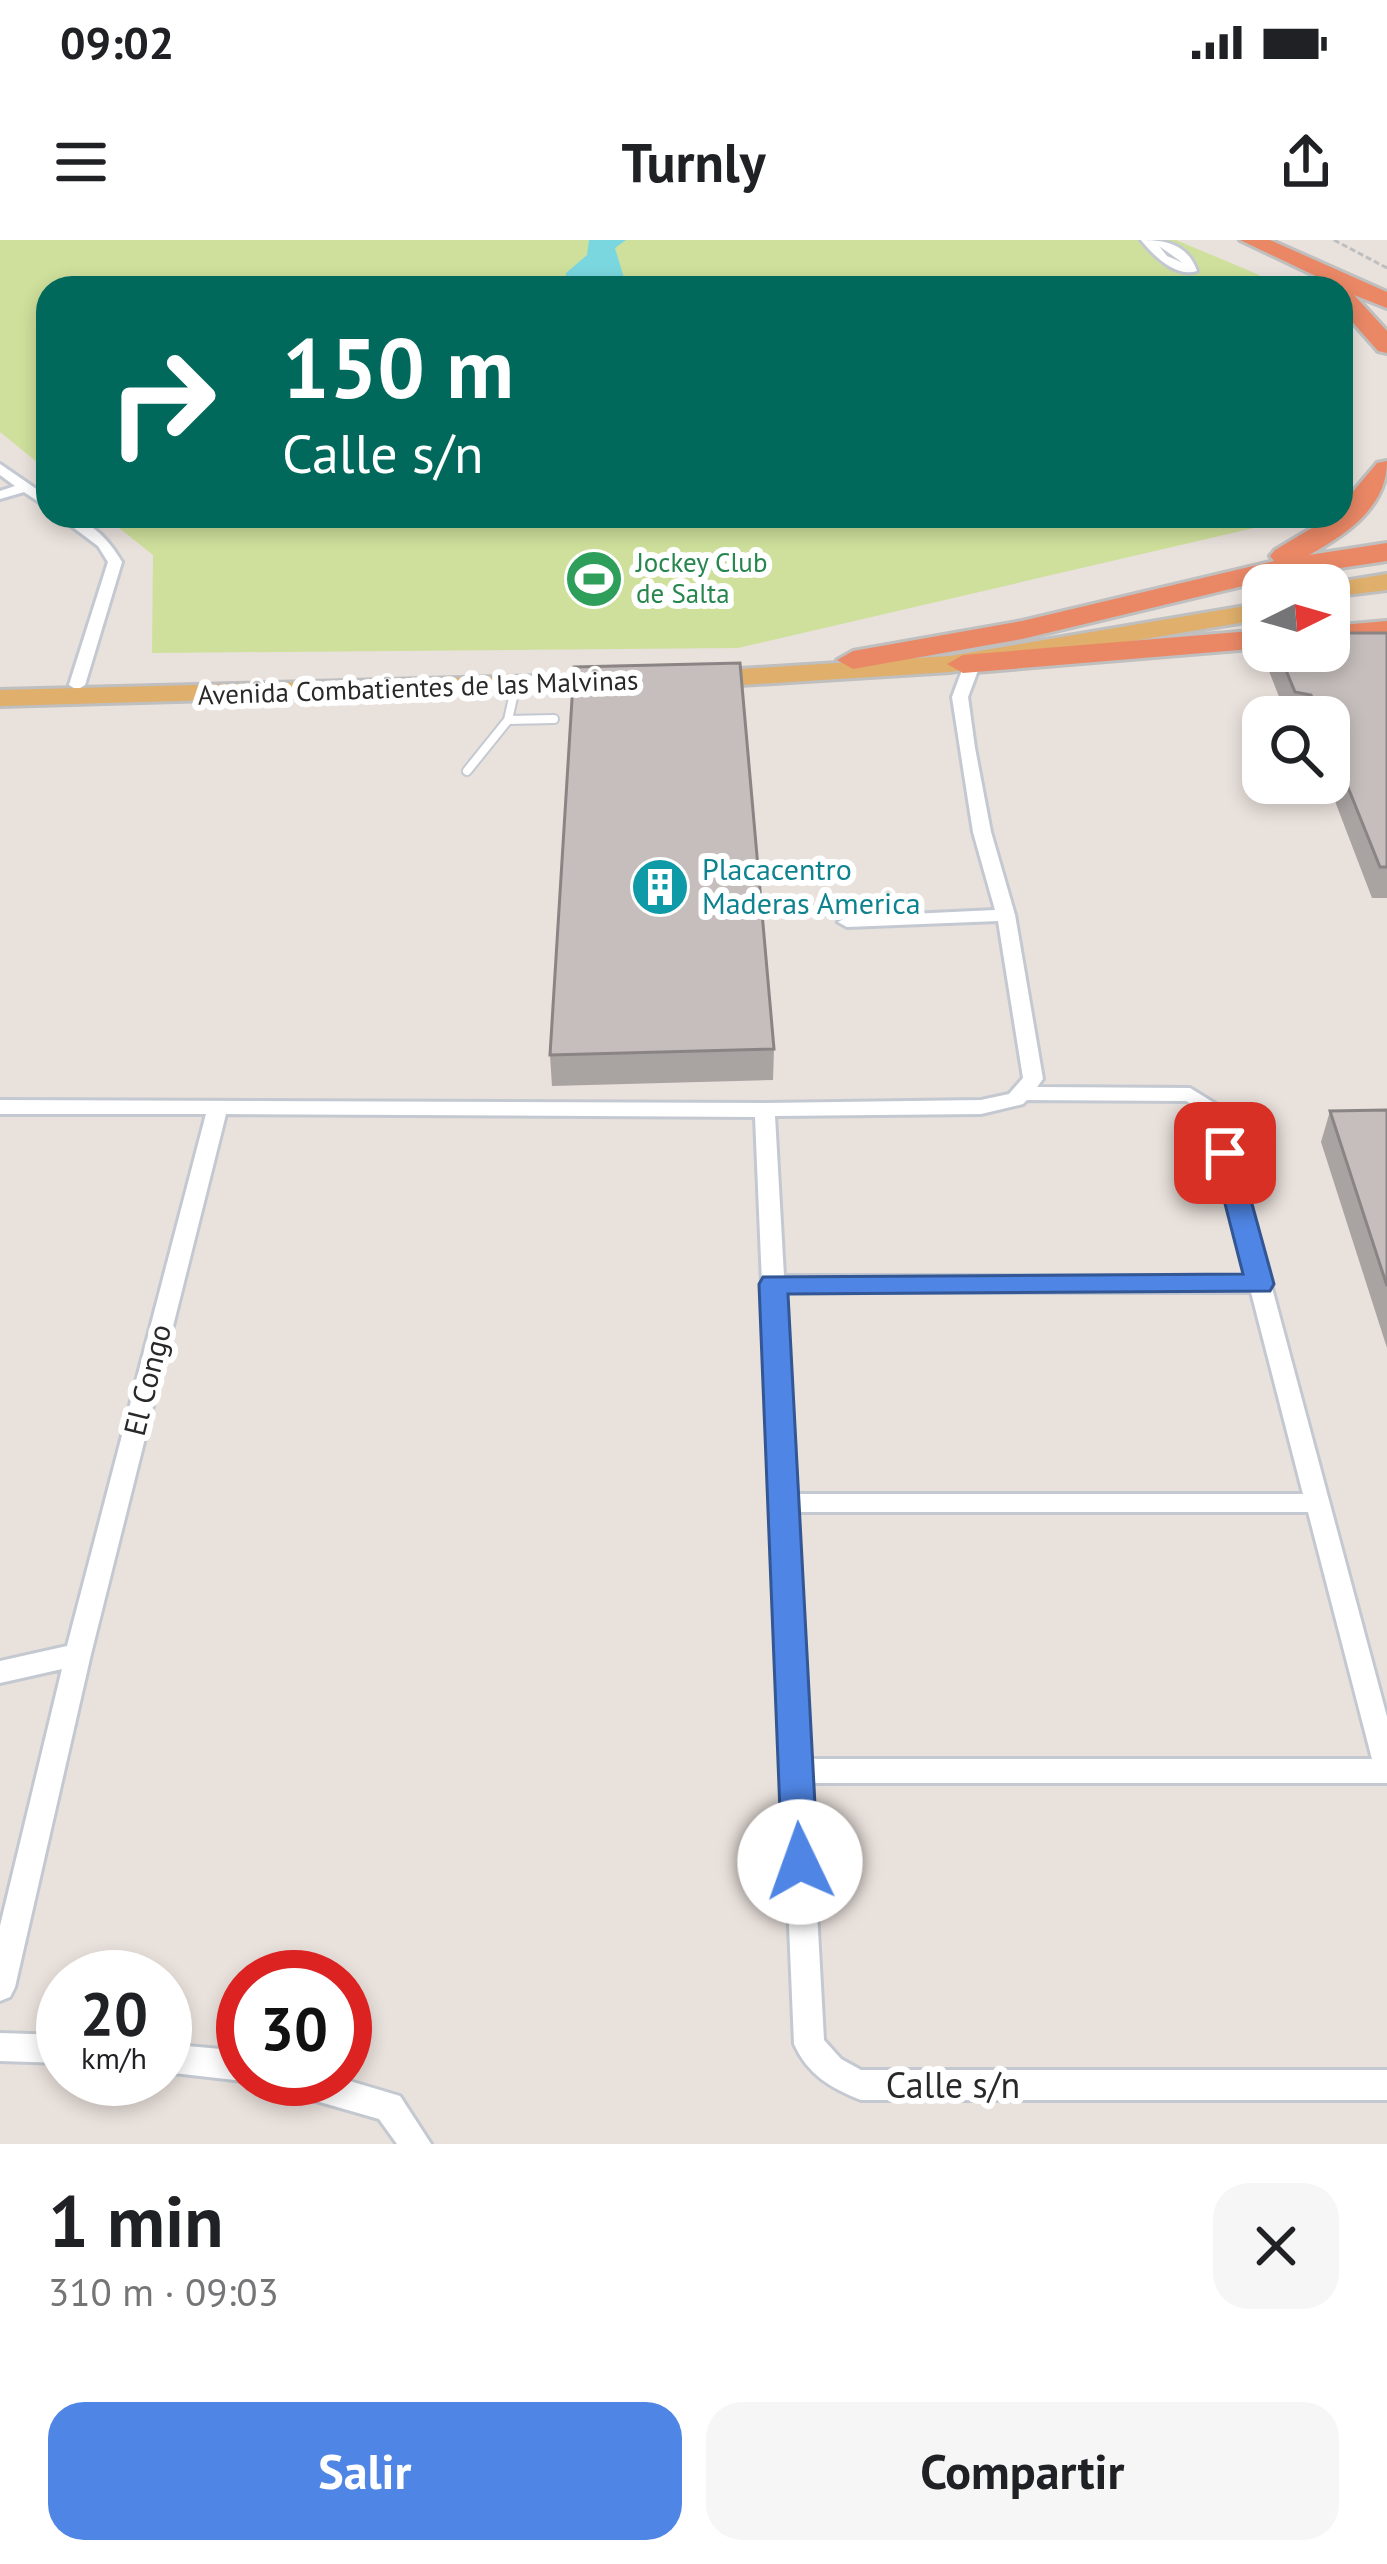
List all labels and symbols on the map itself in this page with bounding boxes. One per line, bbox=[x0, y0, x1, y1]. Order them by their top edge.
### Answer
place label: Jockey Club de Salta bbox=[635, 545, 768, 610]
sports icon: Jockey Club de Salta bbox=[563, 548, 625, 610]
north arrow bbox=[1242, 564, 1350, 672]
street label: Avenida Combatientes de las Malvinas bbox=[197, 662, 639, 712]
place label: Placacentro Maderas America bbox=[702, 849, 921, 922]
building icon: Placacentro Maderas America bbox=[629, 856, 691, 918]
pin bbox=[1174, 1102, 1276, 1204]
street label: El Congo bbox=[114, 1320, 179, 1439]
position arrow bbox=[737, 1799, 863, 1925]
speed limit sign: 30 bbox=[216, 1950, 372, 2106]
street label: Calle s/n bbox=[886, 2061, 1020, 2108]

